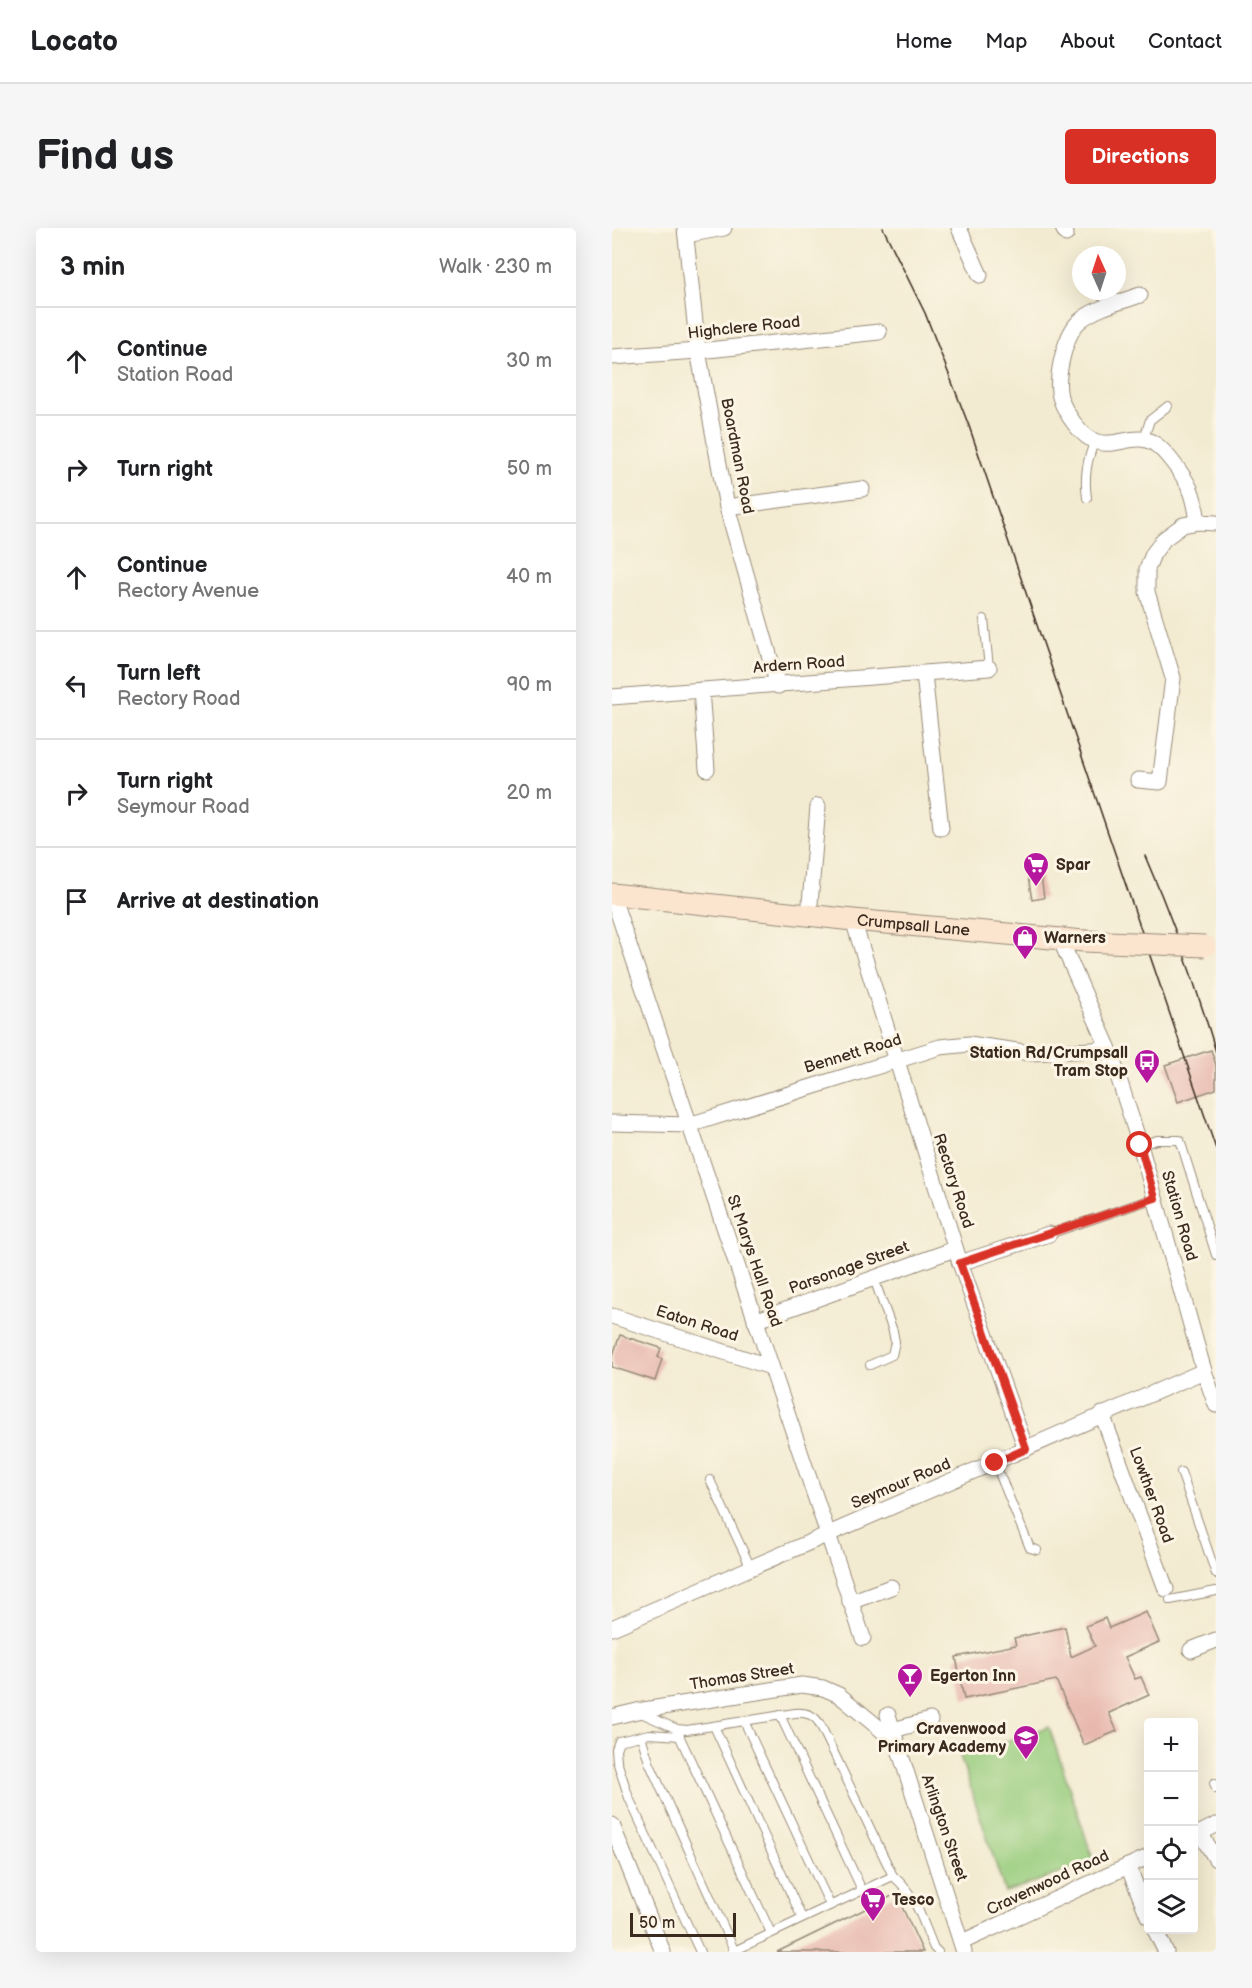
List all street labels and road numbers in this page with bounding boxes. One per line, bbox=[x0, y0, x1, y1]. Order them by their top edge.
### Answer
street label: Highclere Road bbox=[687, 313, 801, 343]
street label: Boardman Road bbox=[716, 396, 758, 516]
street label: Ardern Road bbox=[753, 652, 845, 678]
street label: Crumpsall Lane bbox=[856, 911, 971, 940]
street label: Bennett Road bbox=[802, 1030, 904, 1078]
street label: Rectory Road bbox=[929, 1131, 977, 1231]
street label: Station Road bbox=[1157, 1169, 1201, 1263]
street label: St Marys Hall Road bbox=[722, 1192, 786, 1330]
street label: Parsonage Street bbox=[787, 1237, 912, 1298]
street label: Eaton Road bbox=[654, 1302, 740, 1346]
street label: Lowther Road bbox=[1125, 1444, 1177, 1546]
street label: Seymour Road bbox=[848, 1455, 954, 1513]
street label: Thomas Street bbox=[689, 1659, 796, 1695]
street label: Arlington Street bbox=[917, 1772, 971, 1884]
street label: Cravenwood Road bbox=[984, 1846, 1112, 1920]

